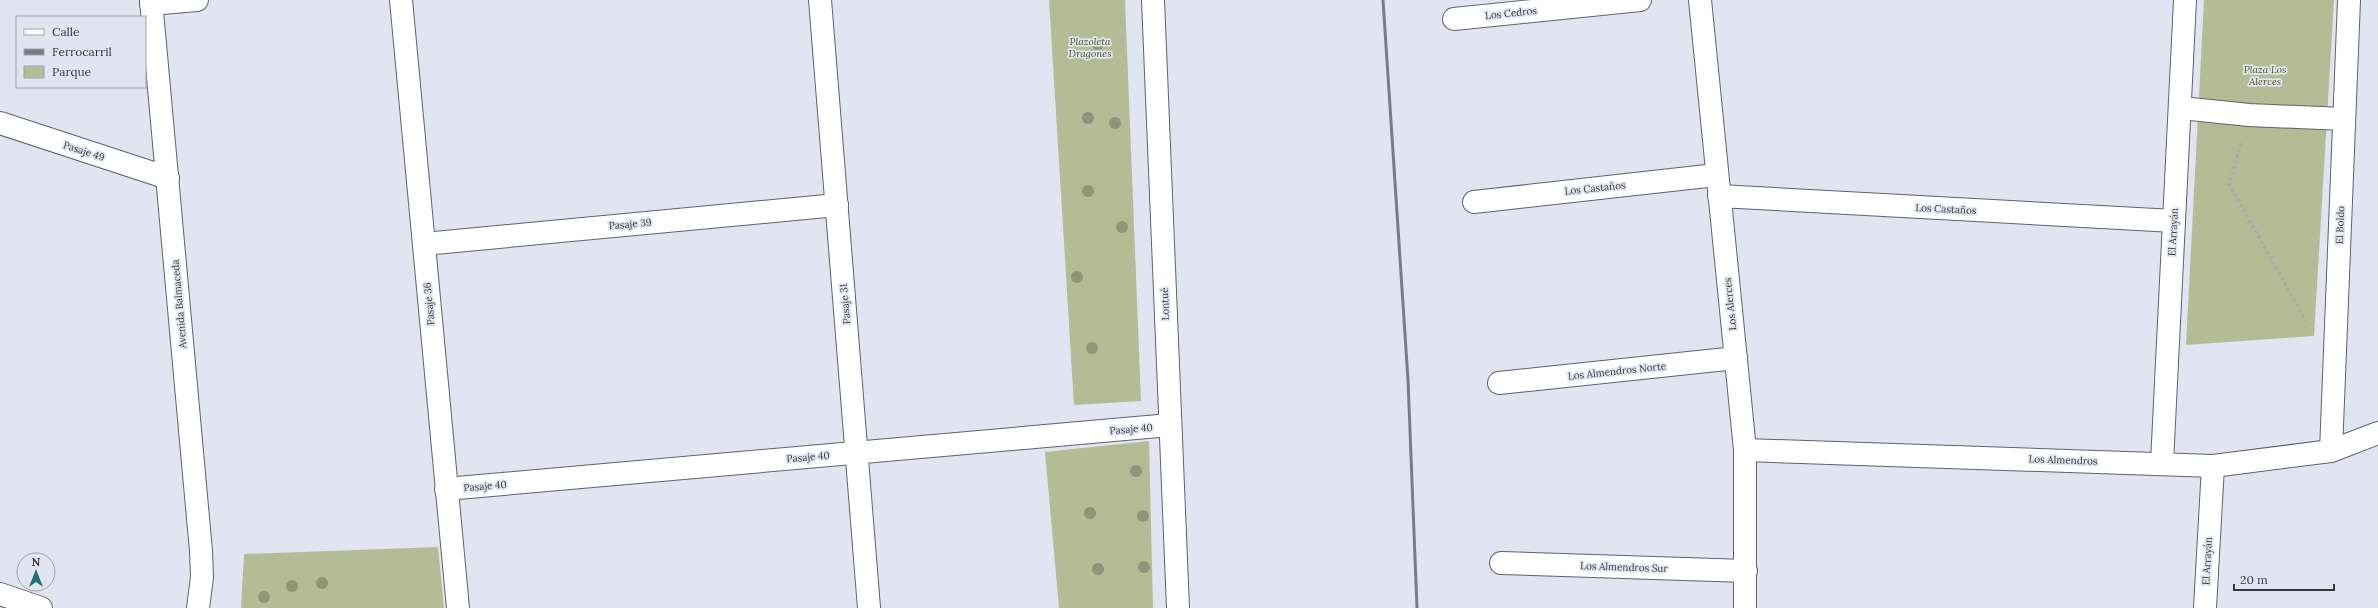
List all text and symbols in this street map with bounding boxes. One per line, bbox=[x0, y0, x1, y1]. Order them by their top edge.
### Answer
street label: Los Cedros bbox=[1484, 4, 1538, 22]
legend bbox=[16, 16, 146, 88]
text: Calle bbox=[52, 24, 80, 39]
park label: Plazoleta Dragones bbox=[1069, 35, 1111, 60]
text: Ferrocarril bbox=[52, 44, 112, 59]
park label: Plaza Los Alerces bbox=[2244, 63, 2286, 88]
text: Parque bbox=[52, 64, 92, 79]
street label: Pasaje 49 bbox=[62, 138, 107, 164]
street label: Los Castaños bbox=[1564, 178, 1627, 198]
street label: Los Castaños bbox=[1915, 201, 1977, 217]
street label: El Boldo bbox=[2333, 206, 2347, 244]
street label: El Arrayán bbox=[2165, 208, 2181, 256]
street label: Pasaje 39 bbox=[608, 216, 652, 232]
street label: Avenida Balmaceda bbox=[169, 259, 189, 350]
street label: Los Alerces bbox=[1721, 277, 1739, 331]
street label: Pasaje 36 bbox=[421, 282, 437, 326]
street label: Pasaje 31 bbox=[837, 283, 853, 325]
street label: Lontué bbox=[1158, 287, 1172, 321]
street label: Los Almendros Norte bbox=[1567, 359, 1667, 383]
street label: Pasaje 40 bbox=[1109, 421, 1153, 437]
street label: Pasaje 40 bbox=[786, 449, 830, 465]
street label: Los Almendros bbox=[2028, 452, 2098, 468]
street label: Pasaje 40 bbox=[463, 478, 507, 494]
street label: El Arrayán bbox=[2199, 537, 2215, 585]
north arrow bbox=[16, 552, 56, 592]
text: N bbox=[32, 555, 41, 569]
street label: Los Almendros Sur bbox=[1580, 559, 1669, 575]
scale bar bbox=[2234, 566, 2334, 592]
text: 20 m bbox=[2240, 572, 2268, 587]

